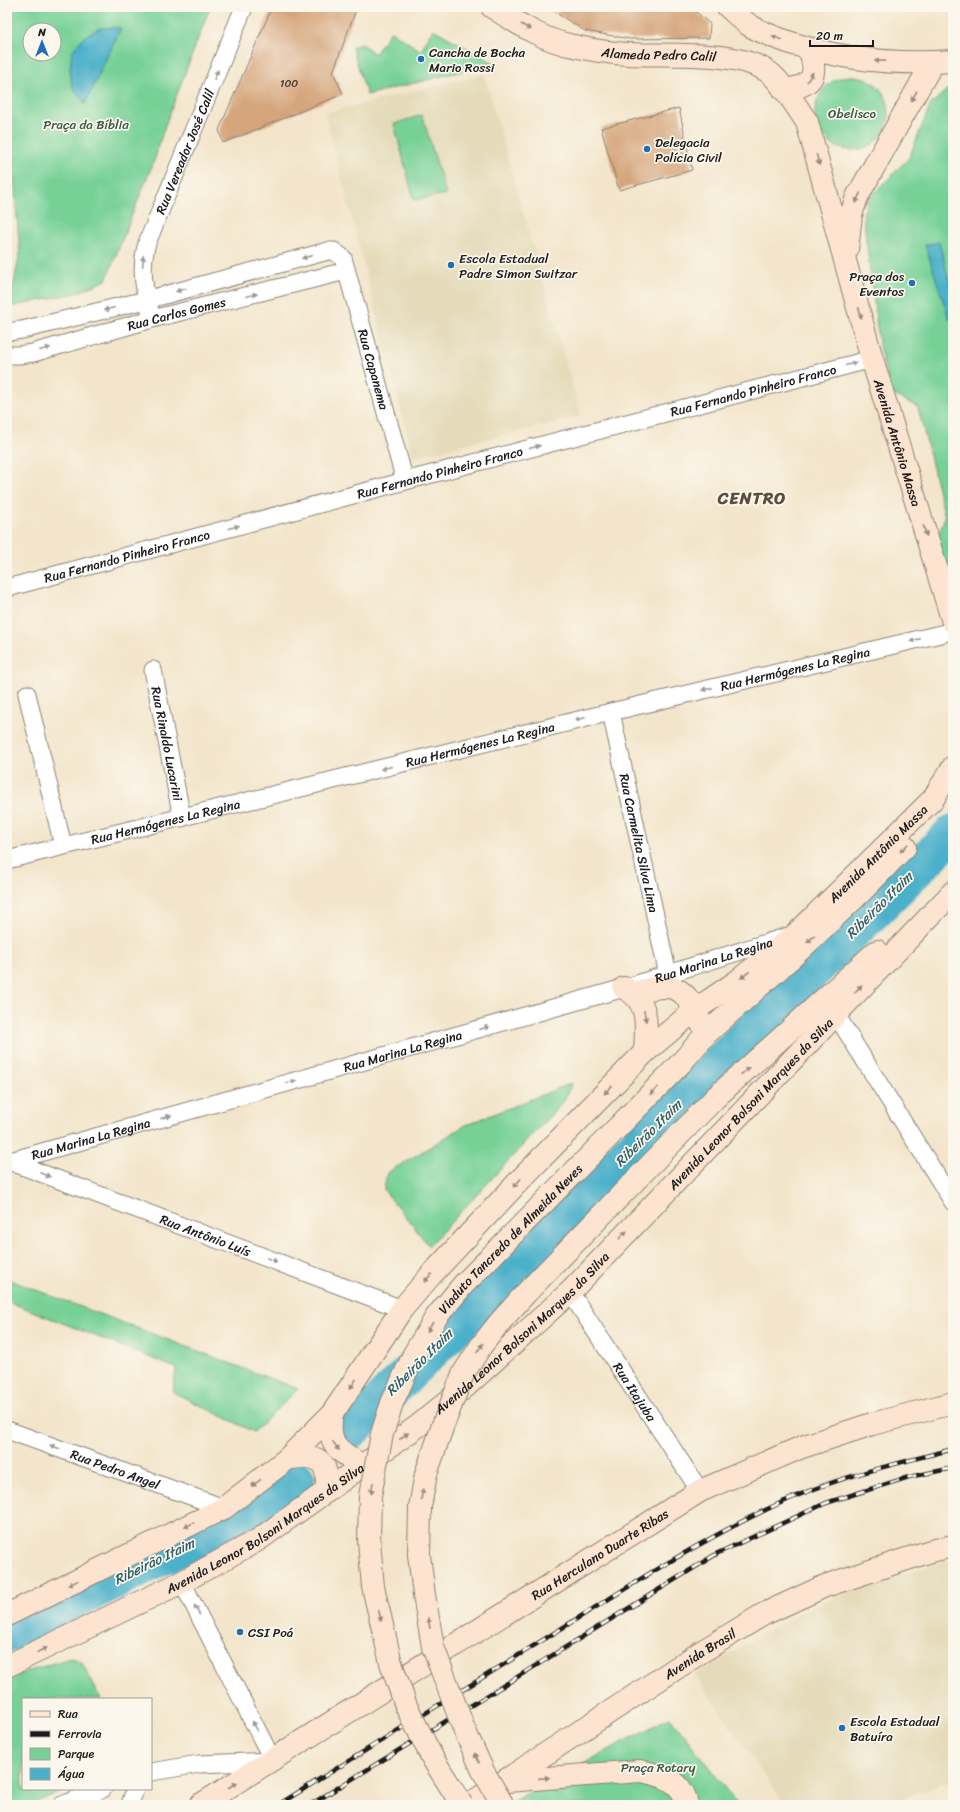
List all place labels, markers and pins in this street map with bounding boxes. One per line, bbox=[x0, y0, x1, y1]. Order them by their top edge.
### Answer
place label: Cancha de Bocha Mario Rossi bbox=[429, 41, 525, 79]
marker: Cancha de Bocha Mario Rossi bbox=[416, 54, 426, 64]
place label: Delegacia Polícia Civil bbox=[655, 131, 722, 169]
marker: Delegacia Polícia Civil bbox=[642, 144, 652, 154]
place label: Escola Estadual Padre Simon Switzar bbox=[459, 247, 578, 285]
marker: Escola Estadual Padre Simon Switzar bbox=[446, 260, 456, 270]
place label: Praça dos Eventos bbox=[849, 265, 905, 303]
marker: Praça dos Eventos bbox=[907, 278, 917, 288]
place label: CSI Poá bbox=[248, 1621, 294, 1644]
marker: CSI Poá bbox=[235, 1627, 245, 1637]
place label: Escola Estadual Batuíra bbox=[850, 1710, 940, 1748]
marker: Escola Estadual Batuíra bbox=[837, 1723, 847, 1733]

